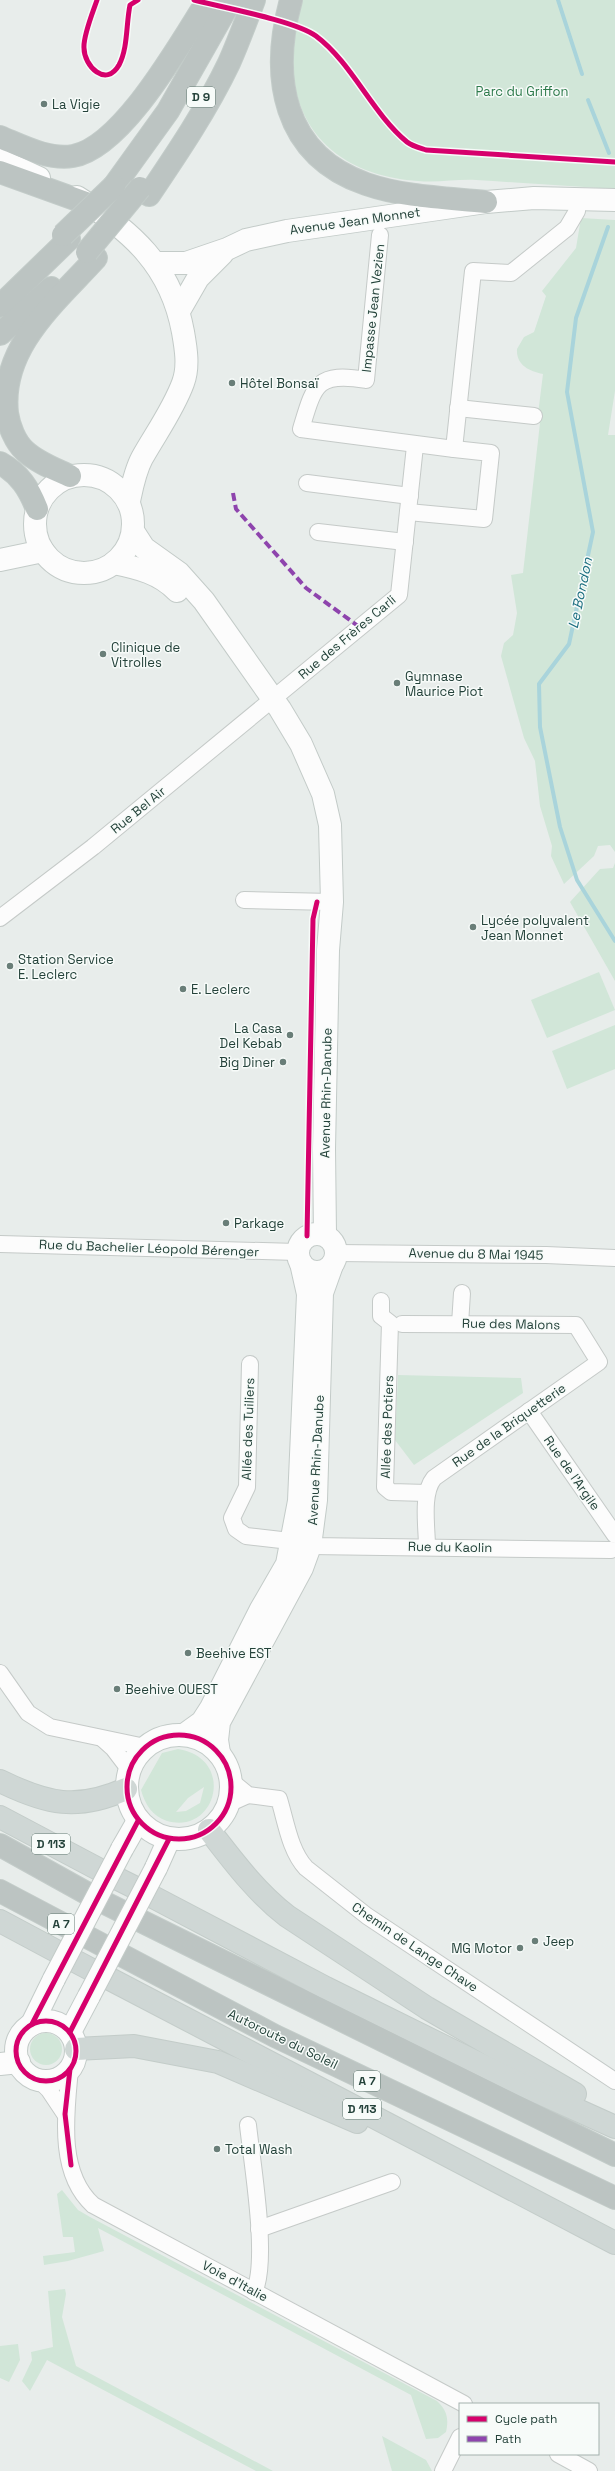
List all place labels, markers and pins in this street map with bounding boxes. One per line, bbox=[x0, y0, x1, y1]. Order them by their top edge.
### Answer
place label: La Vigie bbox=[52, 96, 100, 113]
marker: La Vigie bbox=[39, 99, 49, 109]
place label: Hôtel Bonsaï bbox=[240, 375, 319, 392]
marker: Hôtel Bonsaï bbox=[227, 378, 237, 388]
place label: Clinique de Vitrolles bbox=[111, 639, 180, 671]
marker: Clinique de Vitrolles bbox=[98, 649, 108, 659]
place label: Gymnase Maurice Piot bbox=[405, 668, 483, 700]
marker: Gymnase Maurice Piot bbox=[392, 678, 402, 688]
place label: Lycée polyvalent Jean Monnet bbox=[481, 912, 589, 944]
marker: Lycée polyvalent Jean Monnet bbox=[468, 922, 478, 932]
place label: Station Service E. Leclerc bbox=[18, 951, 114, 983]
marker: Station Service E. Leclerc bbox=[5, 961, 15, 971]
place label: E. Leclerc bbox=[191, 981, 251, 998]
marker: E. Leclerc bbox=[178, 984, 188, 994]
place label: La Casa Del Kebab bbox=[220, 1020, 283, 1052]
marker: La Casa Del Kebab bbox=[285, 1030, 295, 1040]
place label: Big Diner bbox=[219, 1054, 275, 1071]
marker: Big Diner bbox=[278, 1057, 288, 1067]
place label: Parkage bbox=[234, 1215, 284, 1232]
marker: Parkage bbox=[221, 1218, 231, 1228]
place label: Beehive EST bbox=[196, 1645, 272, 1662]
marker: Beehive EST bbox=[183, 1648, 193, 1658]
place label: Beehive OUEST bbox=[125, 1681, 218, 1698]
marker: Beehive OUEST bbox=[112, 1684, 122, 1694]
place label: Jeep bbox=[543, 1933, 574, 1950]
marker: Jeep bbox=[530, 1936, 540, 1946]
place label: MG Motor bbox=[451, 1940, 512, 1957]
marker: MG Motor bbox=[515, 1943, 525, 1953]
place label: Total Wash bbox=[225, 2141, 292, 2158]
marker: Total Wash bbox=[212, 2144, 222, 2154]

